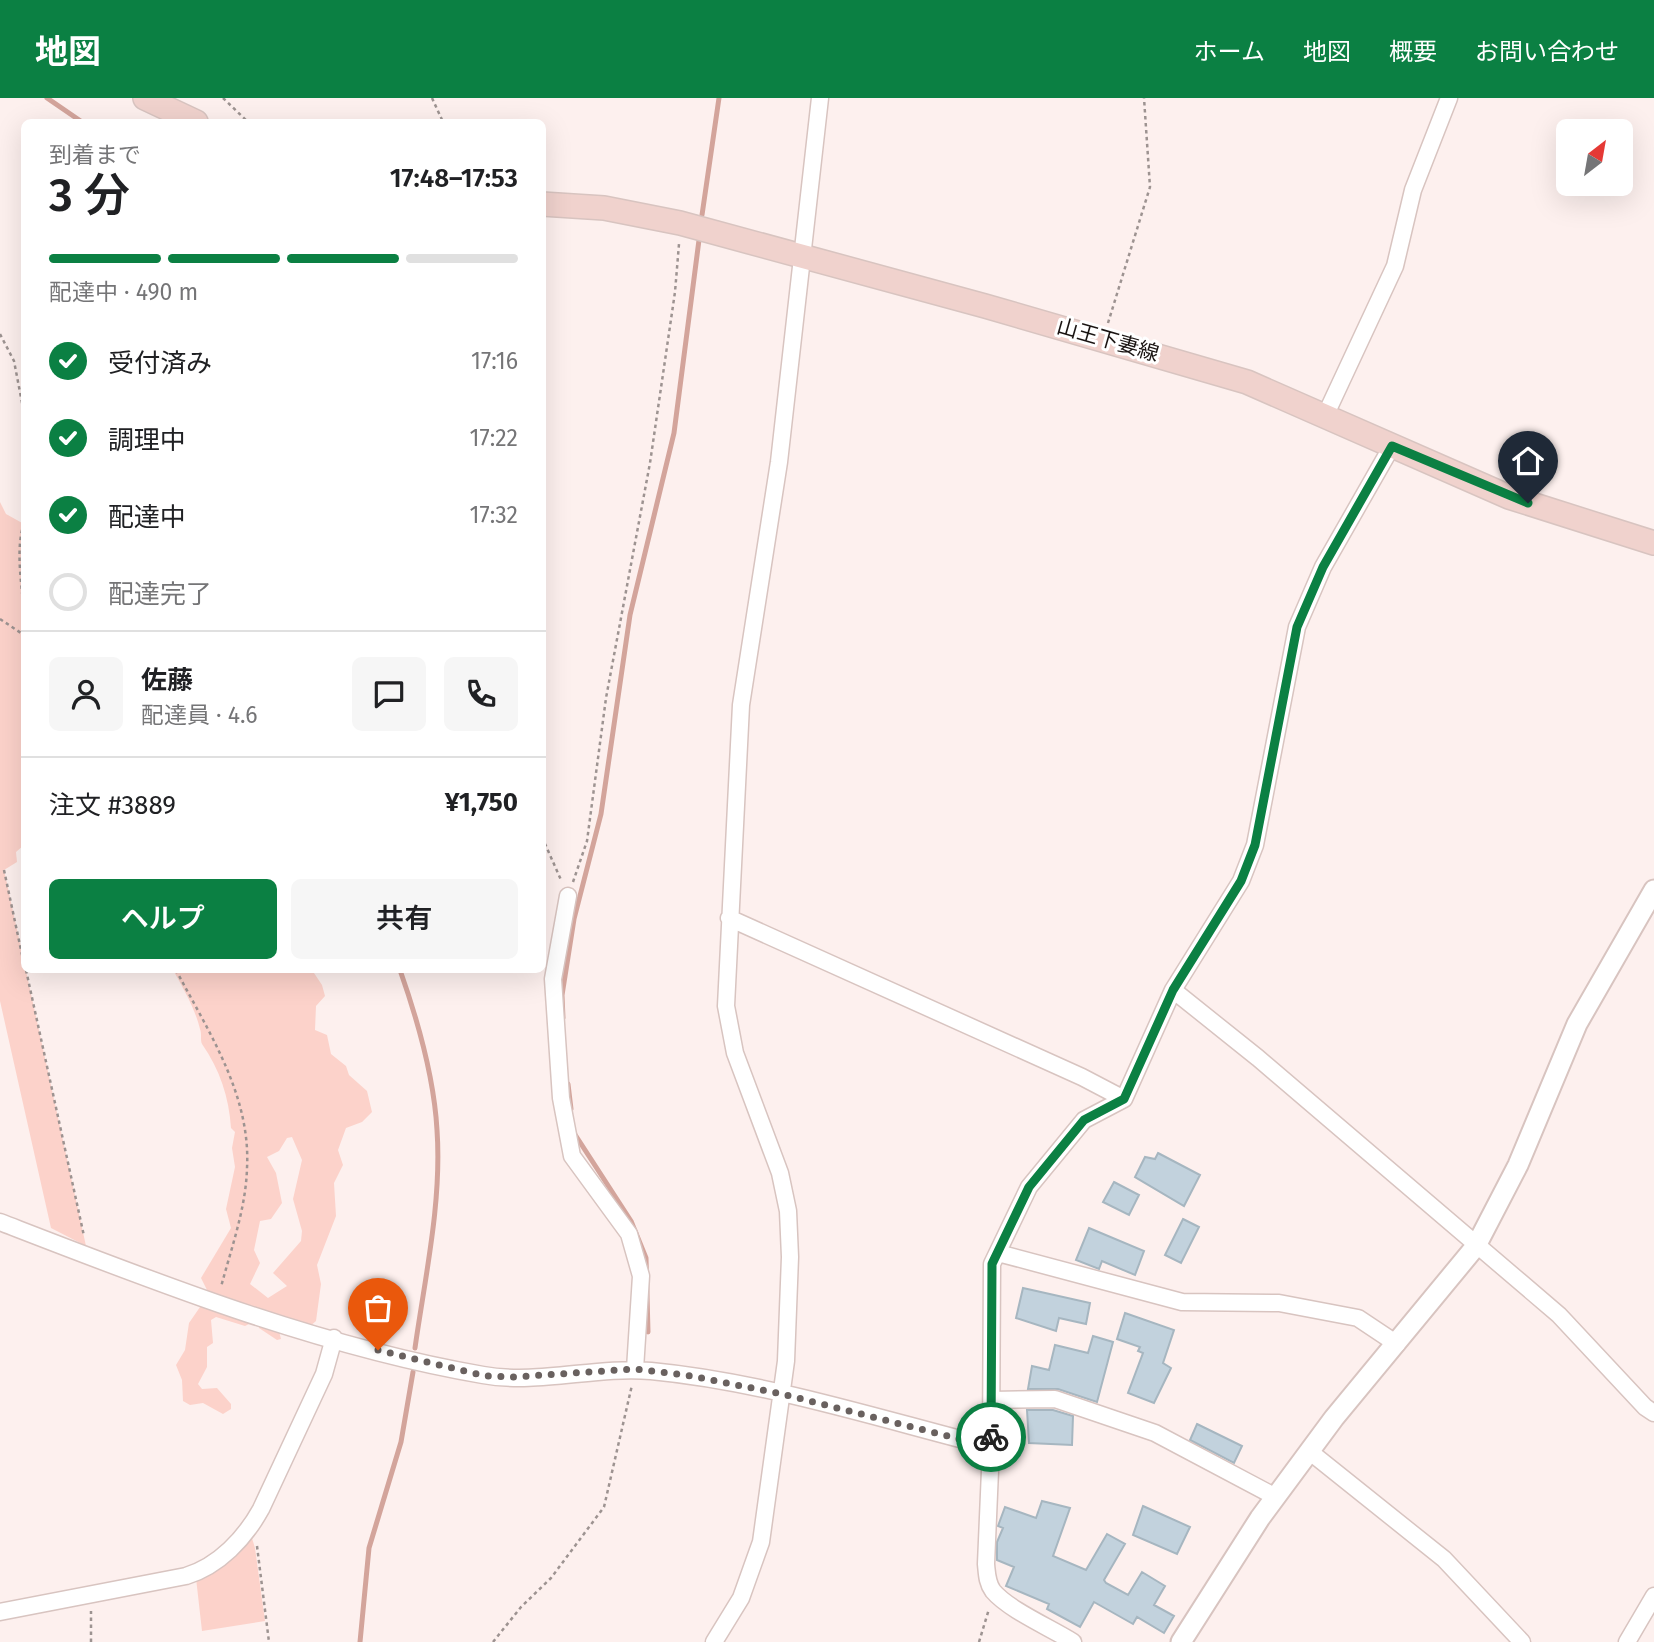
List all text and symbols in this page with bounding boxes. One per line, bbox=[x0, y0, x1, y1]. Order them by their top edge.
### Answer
text: 地図 bbox=[35, 32, 101, 72]
text: ホーム bbox=[1194, 38, 1265, 66]
text: 地図 bbox=[1303, 38, 1351, 66]
text: 概要 bbox=[1389, 38, 1437, 66]
text: お問い合わせ bbox=[1475, 38, 1619, 66]
north arrow bbox=[1556, 119, 1633, 196]
map controls bbox=[1556, 119, 1633, 196]
text: 到着まで bbox=[49, 141, 141, 169]
text: 17:48–17:53 bbox=[390, 163, 518, 194]
text: 3 分 bbox=[49, 168, 130, 223]
text: 配達中 · 490 m bbox=[49, 278, 198, 306]
street label: 山王下妻線 bbox=[1054, 313, 1162, 367]
icon: check bbox=[49, 342, 87, 380]
text: 17:16 bbox=[471, 347, 518, 375]
text: 受付済み bbox=[108, 348, 212, 379]
icon: check bbox=[49, 419, 87, 457]
text: 17:22 bbox=[470, 424, 518, 452]
text: 調理中 bbox=[108, 425, 186, 456]
pin bbox=[1498, 431, 1558, 503]
icon: home bbox=[1509, 442, 1547, 480]
icon: check bbox=[49, 496, 87, 534]
text: 17:32 bbox=[469, 501, 518, 529]
text: 配達中 bbox=[108, 502, 186, 533]
text: 配達完了 bbox=[108, 579, 212, 610]
button: person bbox=[49, 657, 123, 731]
button: chat bbox=[352, 657, 426, 731]
button: phone bbox=[444, 657, 518, 731]
text: 佐藤 bbox=[141, 665, 193, 696]
text: 配達員 · 4.6 bbox=[141, 701, 258, 729]
text: ¥1,750 bbox=[445, 787, 518, 818]
text: 注文 #3889 bbox=[49, 790, 176, 821]
button: ヘルプ bbox=[49, 879, 277, 959]
button: 共有 bbox=[291, 879, 518, 959]
pin bbox=[348, 1278, 408, 1350]
icon: bag bbox=[359, 1289, 397, 1327]
courier bbox=[956, 1402, 1026, 1472]
icon: bike bbox=[972, 1418, 1010, 1456]

